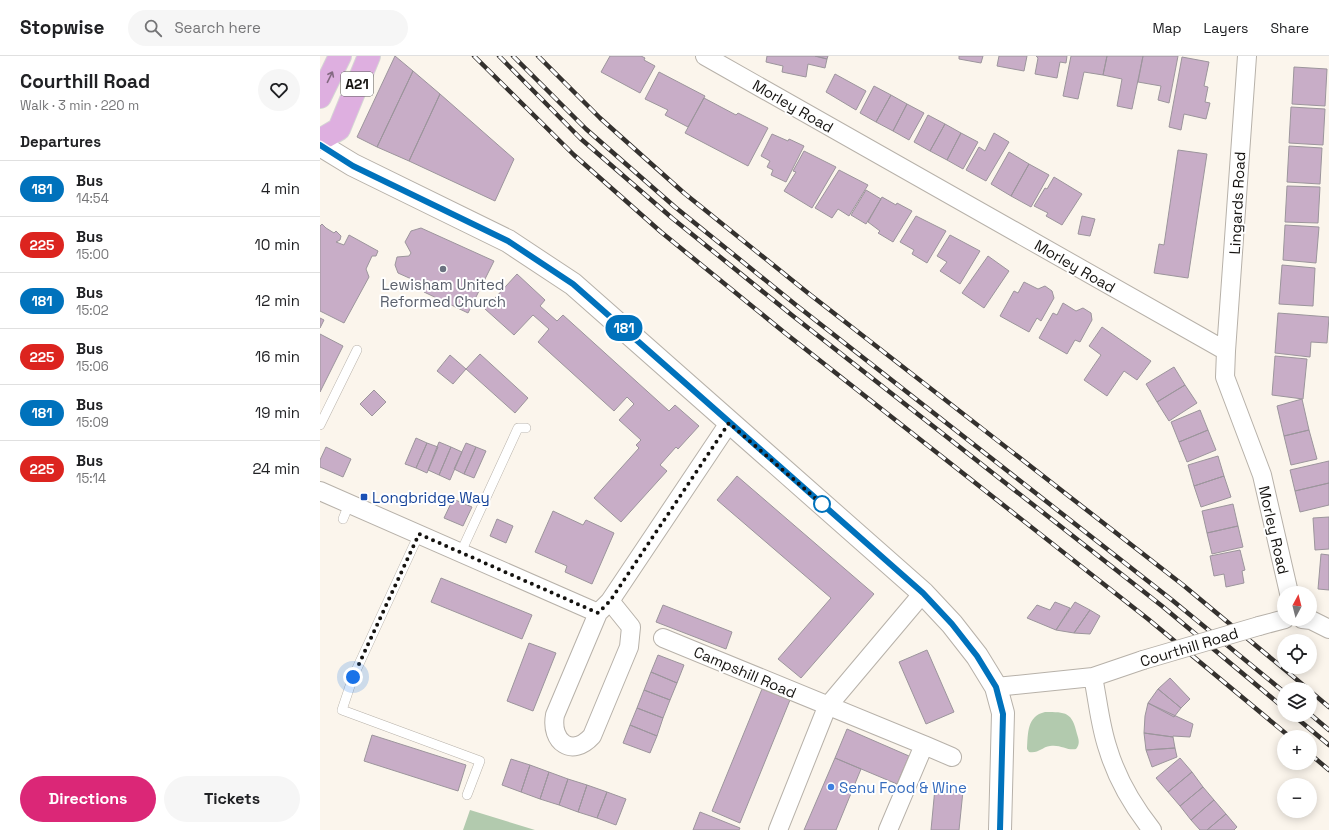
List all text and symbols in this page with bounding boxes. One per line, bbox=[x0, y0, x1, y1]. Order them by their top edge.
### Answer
search box bbox=[128, 10, 408, 46]
text: Stopwise bbox=[20, 15, 104, 40]
icon: search bbox=[142, 17, 164, 39]
text: Search here bbox=[174, 18, 261, 37]
text: Map bbox=[1152, 19, 1182, 37]
text: Layers bbox=[1204, 19, 1248, 37]
text: Share bbox=[1270, 19, 1309, 37]
text: Courthill Road bbox=[20, 69, 150, 94]
button: heart bbox=[258, 69, 300, 111]
one-way arrow bbox=[327, 71, 334, 83]
road number: A21 bbox=[341, 72, 373, 96]
street label: Morley Road bbox=[749, 75, 837, 137]
text: Walk · 3 min · 220 m bbox=[20, 97, 139, 114]
text: Departures bbox=[20, 132, 101, 151]
street label: Lingards Road bbox=[1225, 151, 1249, 255]
text: Bus bbox=[76, 171, 103, 190]
text: 4 min bbox=[261, 179, 300, 198]
text: 181 bbox=[31, 180, 53, 198]
text: 14:54 bbox=[76, 190, 109, 207]
text: Bus bbox=[76, 227, 103, 246]
text: 10 min bbox=[254, 235, 300, 254]
street label: Morley Road bbox=[1031, 235, 1119, 297]
text: 225 bbox=[29, 236, 55, 254]
text: 15:00 bbox=[76, 246, 109, 263]
marker: Lewisham United Reformed Church bbox=[438, 264, 448, 274]
place label: Lewisham United Reformed Church bbox=[380, 275, 506, 311]
text: Bus bbox=[76, 283, 103, 302]
text: 12 min bbox=[255, 291, 300, 310]
text: 181 bbox=[31, 292, 53, 310]
text: 15:02 bbox=[76, 302, 109, 319]
line badge: 181 bbox=[601, 315, 647, 341]
text: 181 bbox=[613, 319, 635, 337]
text: Bus bbox=[76, 339, 103, 358]
text: 16 min bbox=[255, 347, 300, 366]
text: 225 bbox=[29, 348, 55, 366]
text: 15:06 bbox=[76, 358, 109, 375]
text: Bus bbox=[76, 395, 103, 414]
text: 19 min bbox=[255, 403, 300, 422]
text: 181 bbox=[31, 404, 53, 422]
text: 15:09 bbox=[76, 414, 109, 431]
text: Bus bbox=[76, 451, 103, 470]
text: 24 min bbox=[252, 459, 300, 478]
text: 225 bbox=[29, 460, 55, 478]
text: 15:14 bbox=[76, 470, 106, 487]
street label: Morley Road bbox=[1255, 484, 1293, 576]
place label: Longbridge Way bbox=[372, 488, 490, 507]
marker: Longbridge Way bbox=[359, 492, 369, 502]
unlabelled marker bbox=[813, 495, 831, 513]
north arrow bbox=[1277, 586, 1317, 626]
map controls bbox=[1277, 586, 1317, 818]
street label: Courthill Road bbox=[1138, 623, 1240, 671]
button: locate bbox=[1277, 634, 1317, 674]
street label: Campshill Road bbox=[691, 642, 799, 702]
your location bbox=[343, 667, 363, 687]
button: layers bbox=[1277, 682, 1317, 722]
button: + bbox=[1277, 730, 1317, 770]
button: Directions bbox=[20, 776, 156, 822]
button: Tickets bbox=[164, 776, 300, 822]
place label: Senu Food & Wine bbox=[839, 778, 967, 797]
button: − bbox=[1277, 778, 1317, 818]
marker: Senu Food & Wine bbox=[826, 782, 836, 792]

